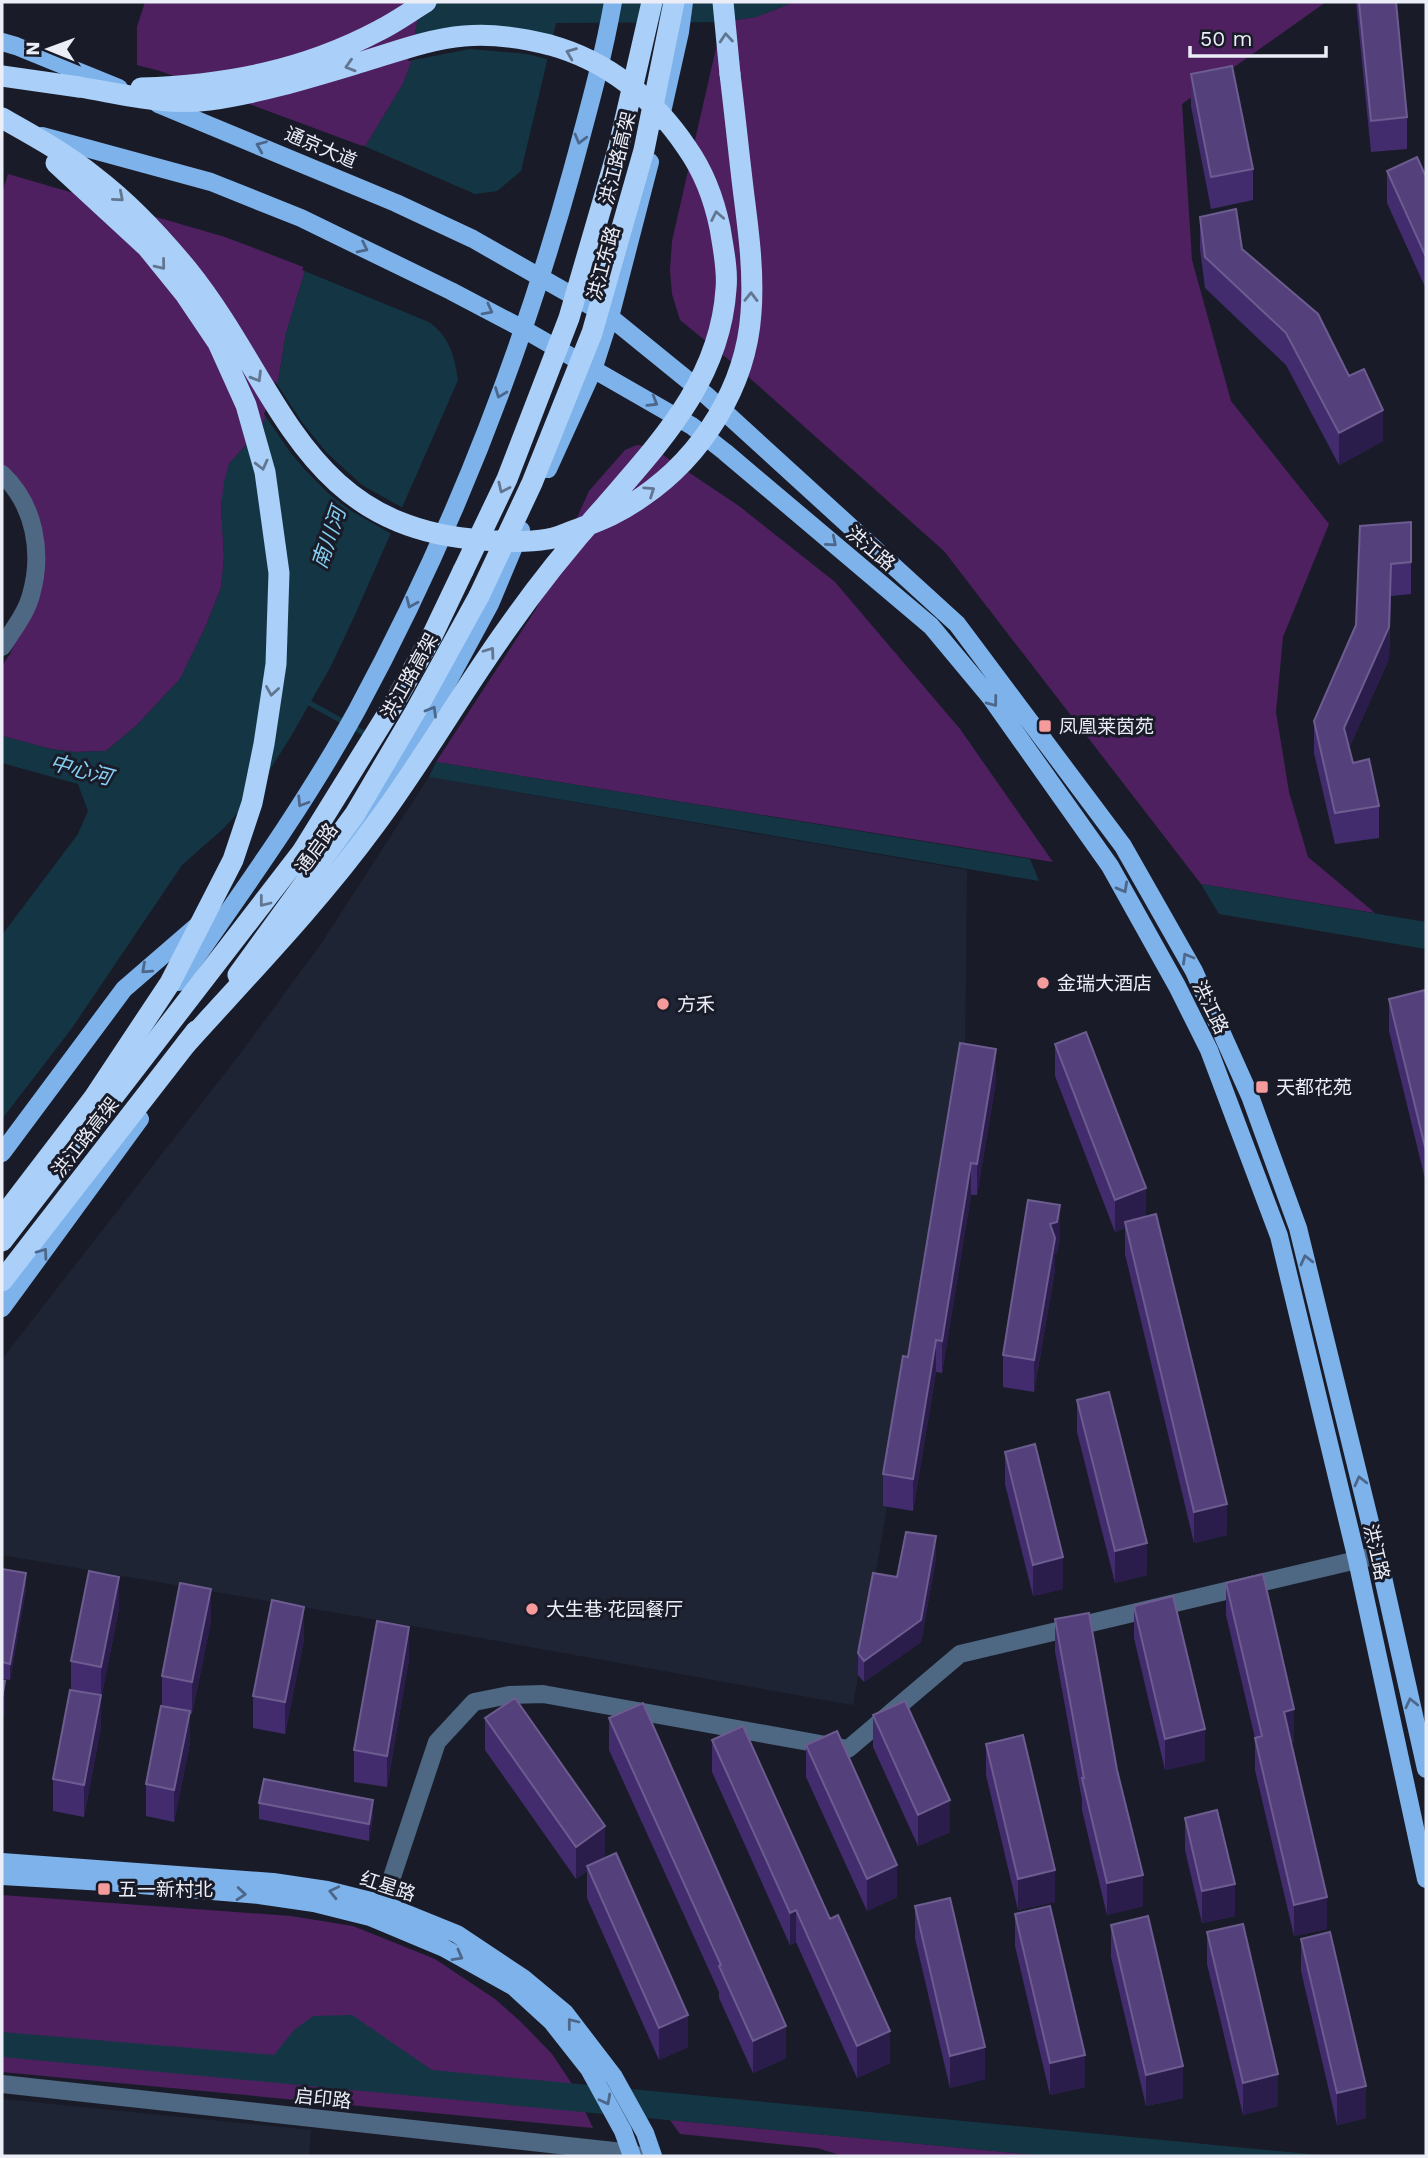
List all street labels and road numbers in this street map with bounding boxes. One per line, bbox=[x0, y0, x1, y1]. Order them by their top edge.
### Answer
street label: 洪江路高架 bbox=[595, 109, 640, 207]
street label: 通京大道 bbox=[281, 122, 360, 173]
street label: 洪江东路 bbox=[583, 223, 624, 303]
street label: 洪江路 bbox=[841, 521, 900, 576]
street label: 洪江路高架 bbox=[376, 629, 443, 723]
street label: 通启路 bbox=[290, 818, 342, 878]
street label: 洪江路 bbox=[1188, 977, 1233, 1038]
street label: 洪江路高架 bbox=[47, 1093, 124, 1182]
street label: 洪江路 bbox=[1359, 1522, 1394, 1582]
street label: 红星路 bbox=[357, 1867, 419, 1906]
street label: 启印路 bbox=[293, 2084, 353, 2113]

